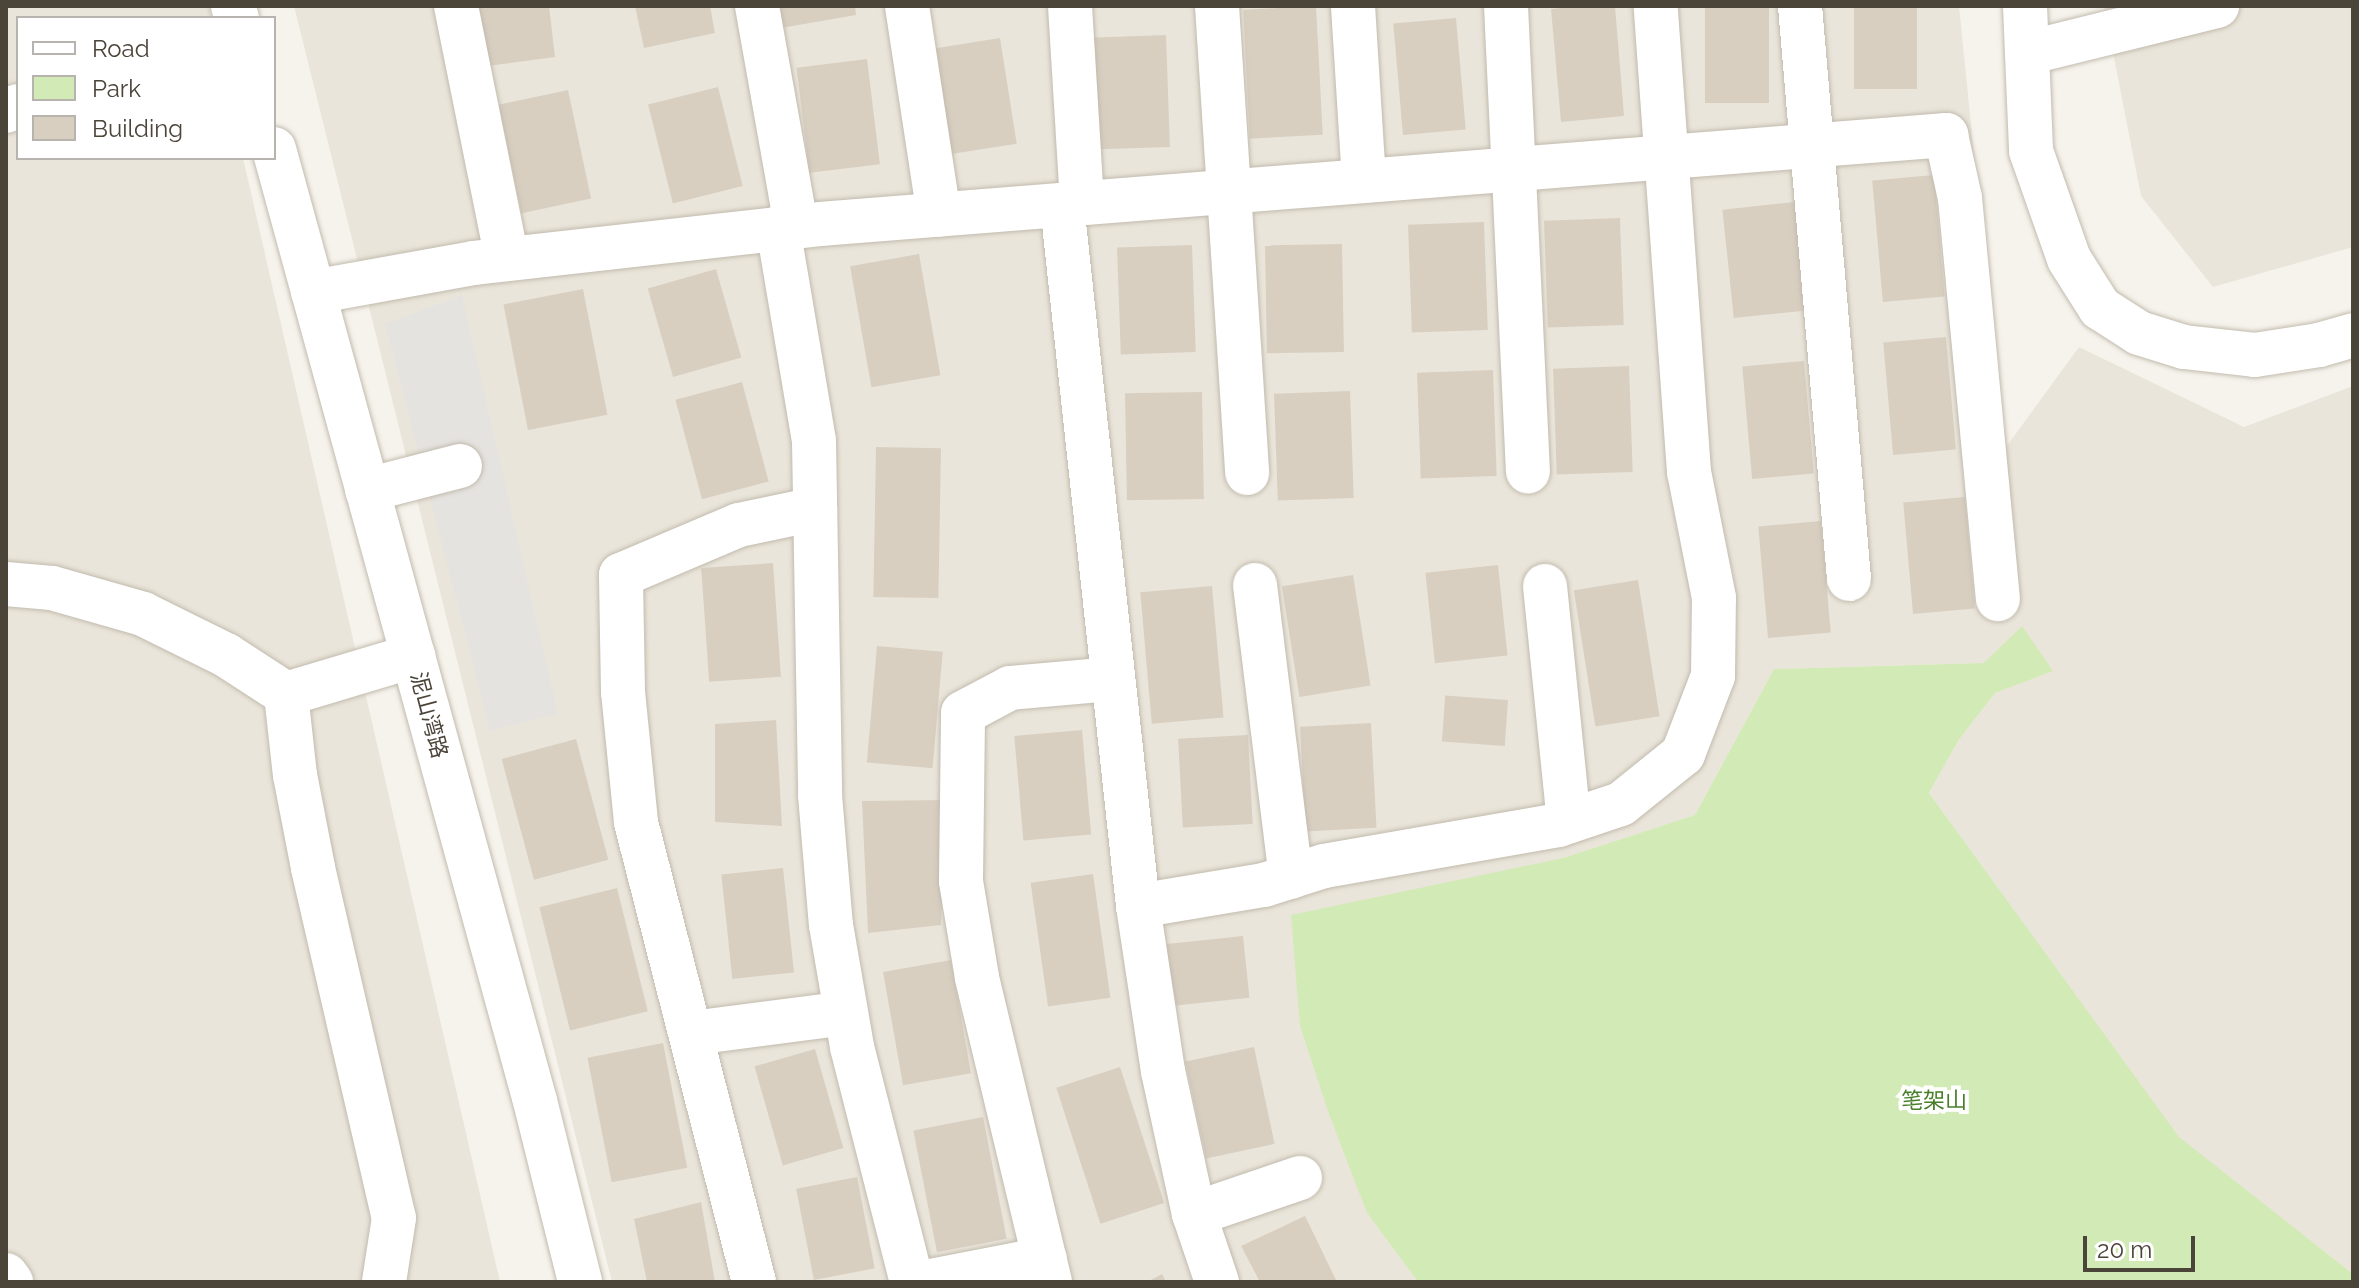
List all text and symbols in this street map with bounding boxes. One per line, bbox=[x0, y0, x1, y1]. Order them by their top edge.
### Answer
legend bbox=[16, 16, 276, 160]
text: Road bbox=[92, 34, 150, 63]
text: Park bbox=[92, 74, 141, 103]
text: Building bbox=[92, 114, 183, 143]
street label: 泥山湾路 bbox=[405, 669, 453, 761]
park label: 笔架山 bbox=[1901, 1088, 1967, 1114]
scale bar bbox=[2087, 1220, 2199, 1270]
text: 20 m bbox=[2097, 1235, 2152, 1264]

